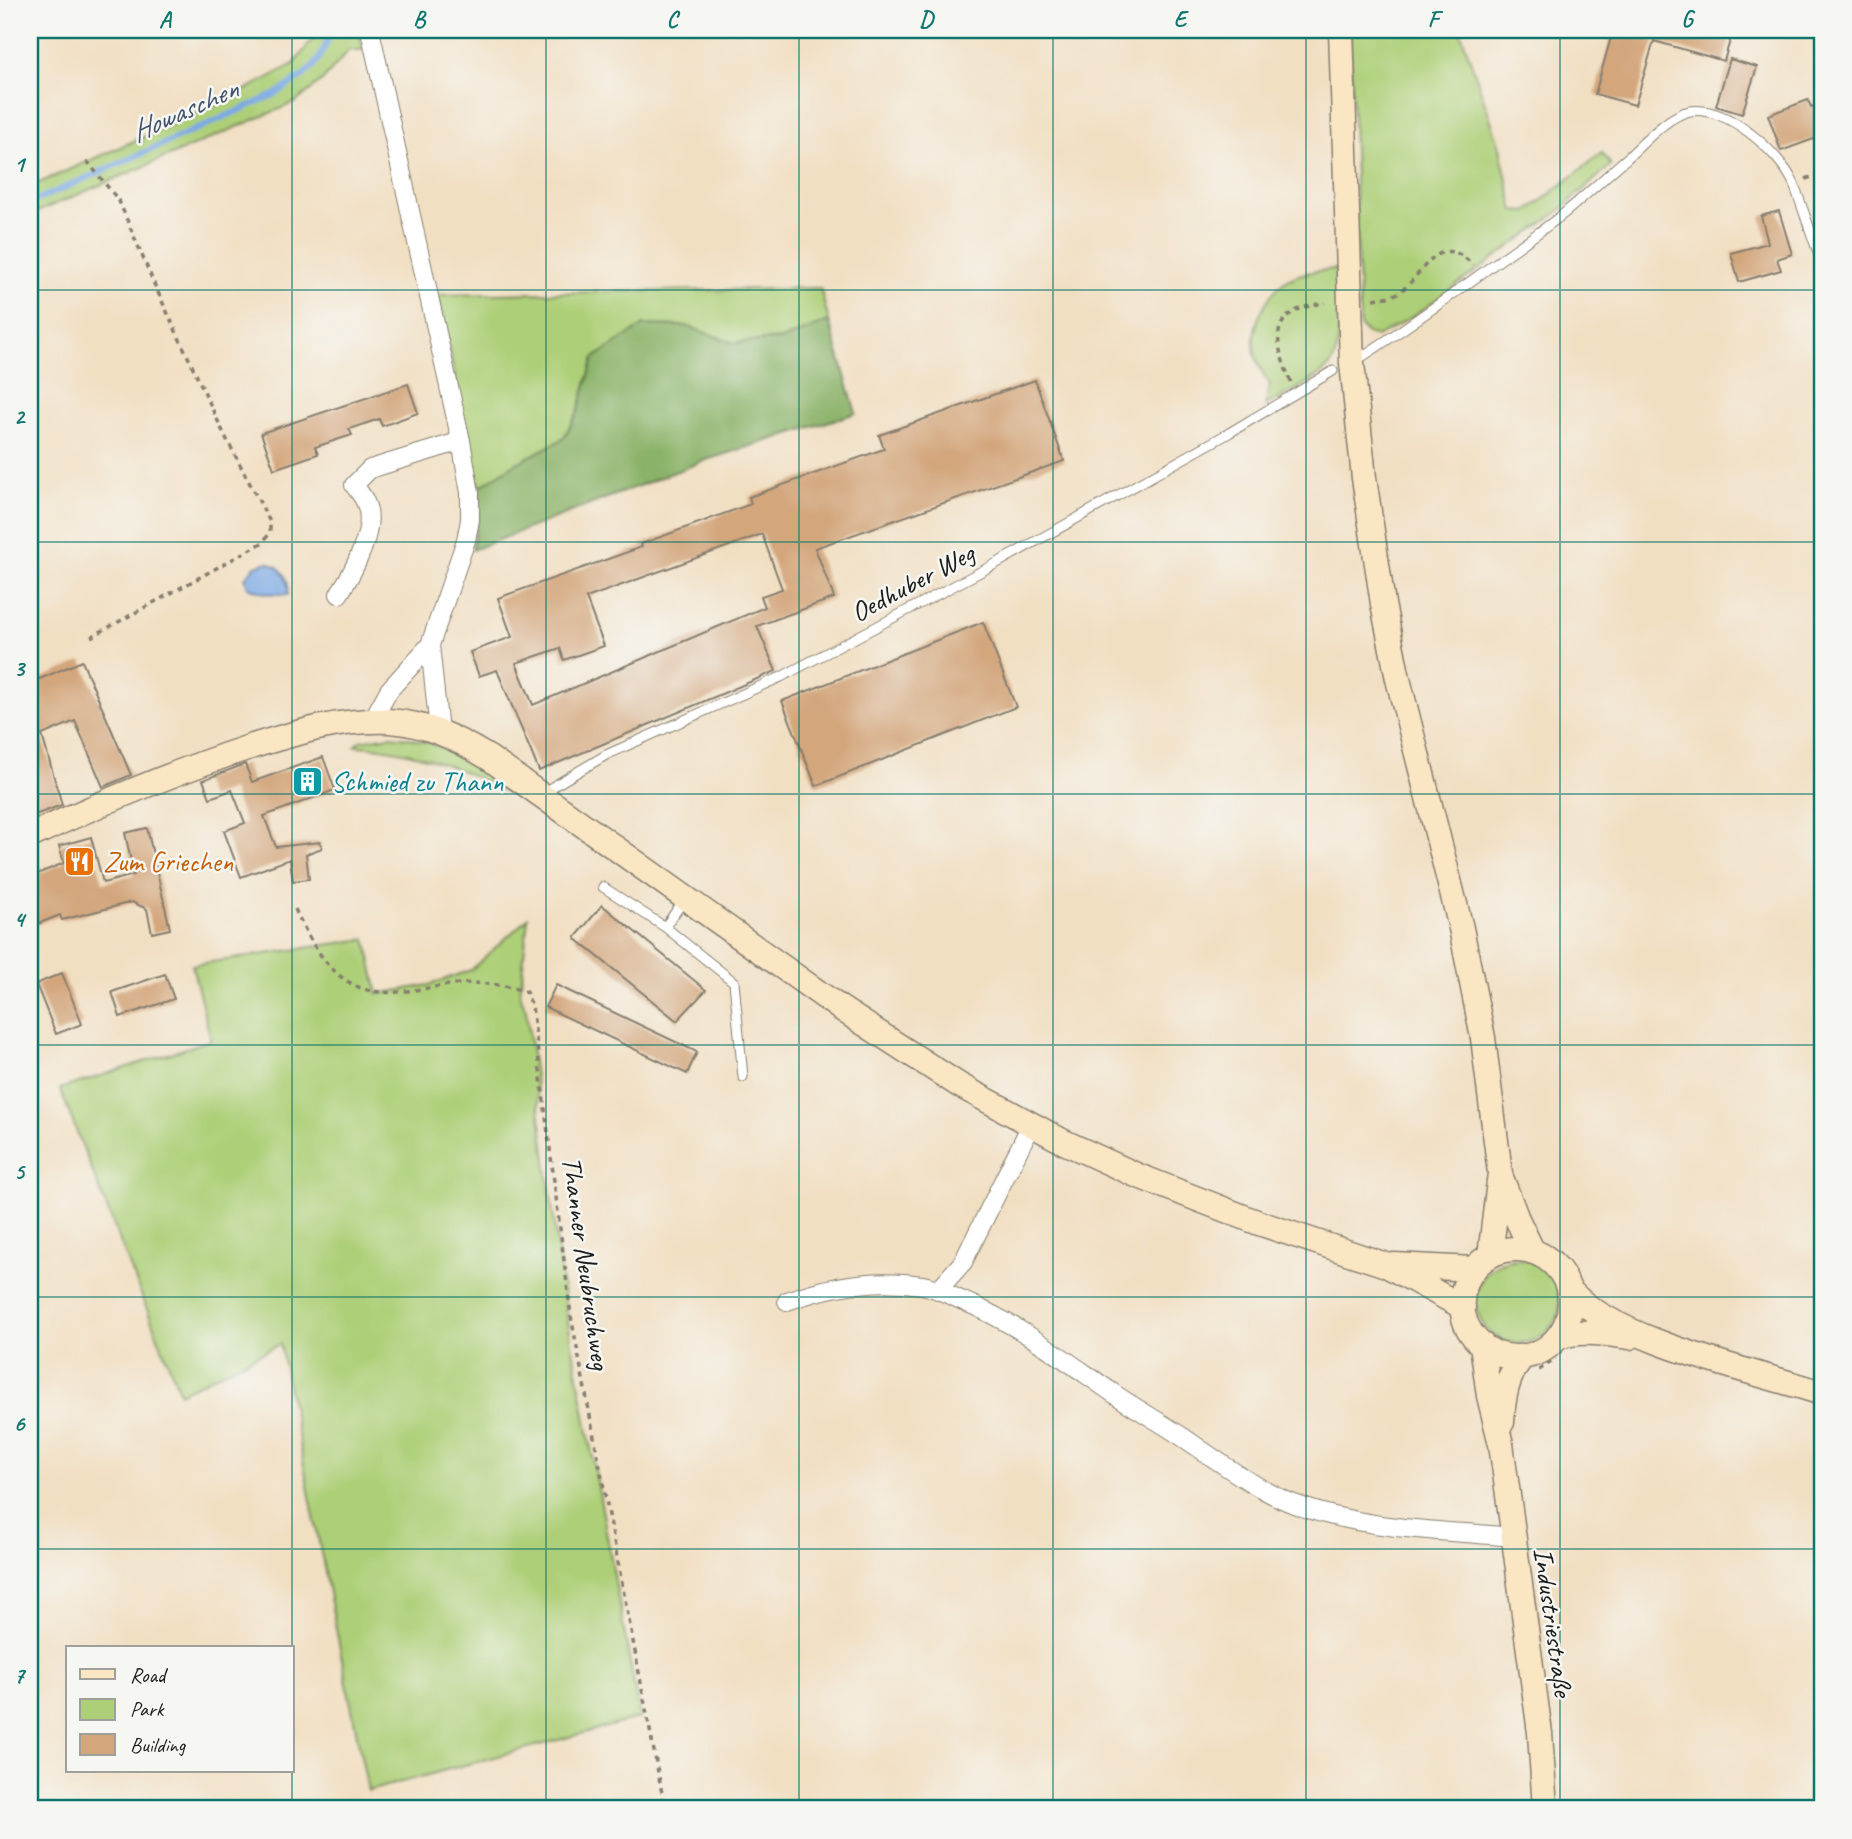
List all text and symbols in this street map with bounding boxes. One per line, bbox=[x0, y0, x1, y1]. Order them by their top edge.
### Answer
text: A bbox=[159, 5, 173, 34]
text: B bbox=[413, 5, 427, 34]
text: C bbox=[667, 5, 681, 34]
text: D bbox=[919, 5, 935, 34]
text: E bbox=[1174, 5, 1190, 34]
text: F bbox=[1428, 5, 1444, 34]
text: G bbox=[1681, 5, 1696, 34]
water label: Howaschen bbox=[125, 69, 246, 150]
text: 1 bbox=[14, 150, 27, 179]
text: 2 bbox=[14, 402, 27, 431]
street label: Oedhuber Weg bbox=[845, 534, 982, 630]
text: 3 bbox=[14, 654, 27, 683]
building icon: Schmied zu Thann bbox=[291, 764, 325, 798]
place label: Schmied zu Thann bbox=[331, 764, 504, 799]
restaurant icon: Zum Griechen bbox=[63, 844, 97, 878]
place label: Zum Griechen bbox=[103, 844, 233, 879]
text: 4 bbox=[14, 905, 27, 934]
street label: Thanner Neubruchweg bbox=[554, 1154, 619, 1373]
text: 5 bbox=[14, 1157, 26, 1186]
text: 6 bbox=[14, 1409, 27, 1438]
street label: Industriestraße bbox=[1526, 1546, 1582, 1700]
legend bbox=[66, 1646, 294, 1772]
text: 7 bbox=[14, 1661, 27, 1690]
text: Road bbox=[130, 1662, 169, 1688]
text: Park bbox=[130, 1696, 165, 1722]
text: Building bbox=[130, 1732, 187, 1758]

